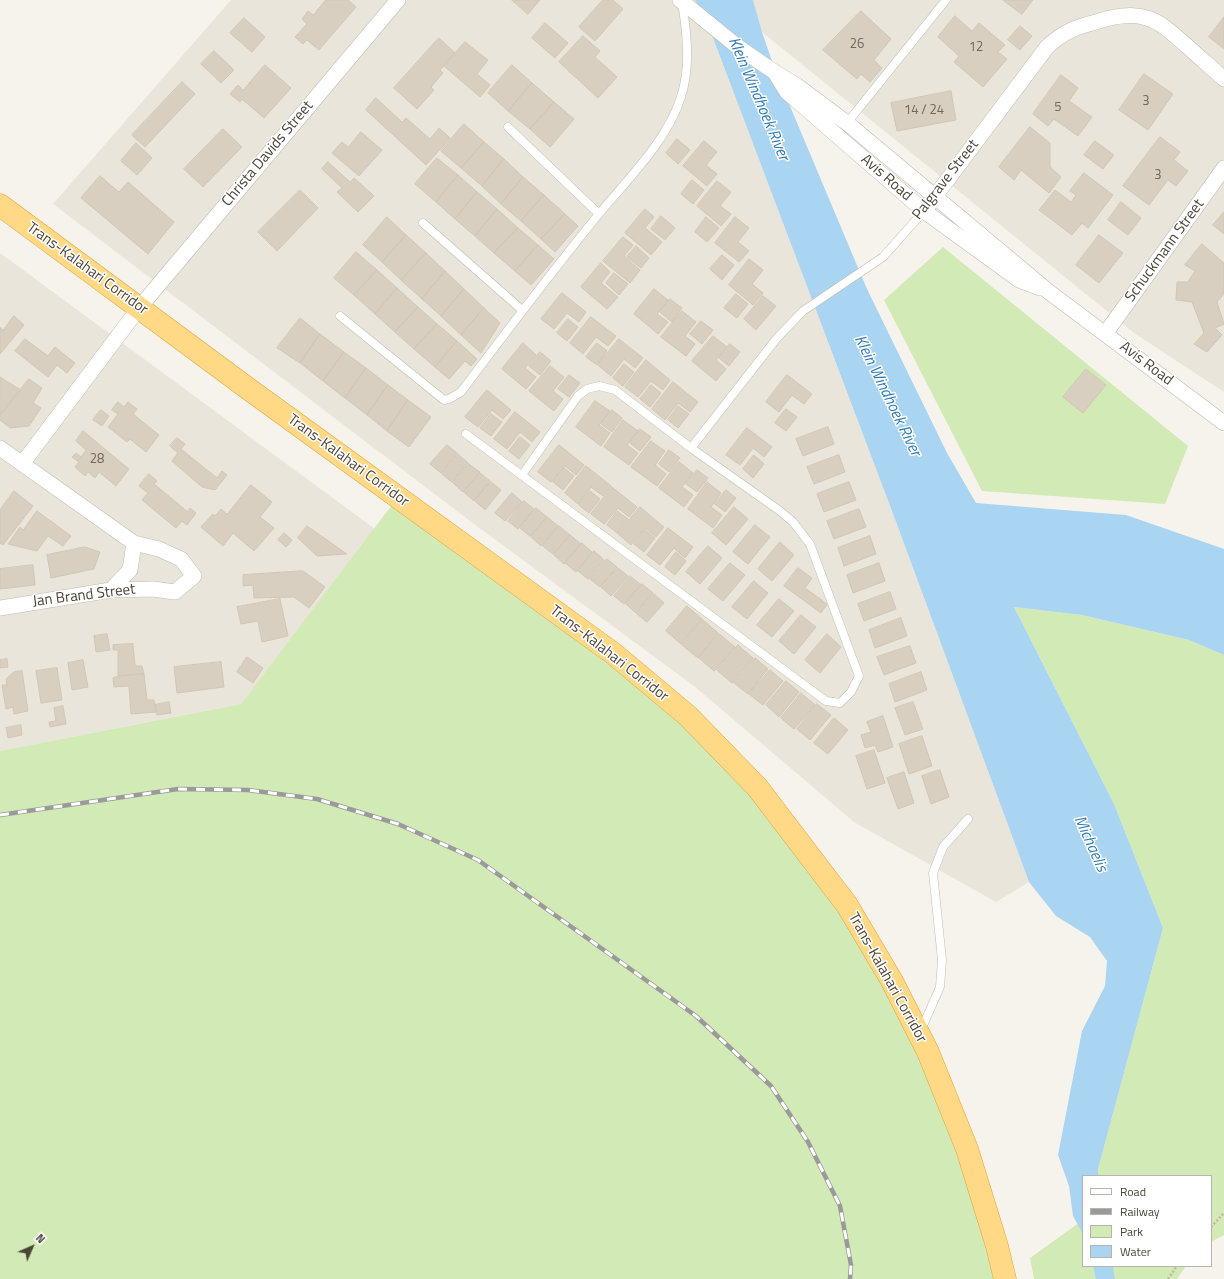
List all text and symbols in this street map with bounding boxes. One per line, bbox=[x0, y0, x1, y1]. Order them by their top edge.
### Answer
water label: Klein Windhoek River bbox=[723, 34, 793, 164]
house number: 26 bbox=[850, 37, 864, 53]
house number: 12 bbox=[969, 40, 983, 56]
house number: 3 bbox=[1142, 94, 1150, 110]
street label: Christa Davids Street bbox=[219, 98, 317, 210]
house number: 5 bbox=[1054, 100, 1062, 116]
house number: 14 / 24 bbox=[904, 103, 944, 119]
street label: Palgrave Street bbox=[909, 136, 983, 224]
street label: Avis Road bbox=[857, 151, 915, 205]
house number: 3 bbox=[1154, 168, 1162, 184]
street label: Schuckmann Street bbox=[1122, 196, 1208, 306]
street label: Trans-Kalahari Corridor bbox=[23, 219, 151, 319]
water label: Klein Windhoek River bbox=[849, 332, 925, 460]
street label: Avis Road bbox=[1116, 338, 1176, 390]
street label: Trans-Kalahari Corridor bbox=[284, 411, 412, 511]
house number: 28 bbox=[90, 452, 104, 468]
street label: Jan Brand Street bbox=[32, 581, 136, 611]
street label: Trans-Kalahari Corridor bbox=[546, 602, 672, 706]
water label: Michaelis bbox=[1069, 813, 1111, 875]
street label: Trans-Kalahari Corridor bbox=[844, 910, 930, 1046]
legend bbox=[1082, 1175, 1212, 1267]
text: Road bbox=[1120, 1182, 1146, 1201]
text: Railway bbox=[1120, 1202, 1160, 1221]
text: Park bbox=[1120, 1222, 1143, 1241]
north arrow bbox=[12, 1227, 52, 1267]
text: N bbox=[32, 1230, 49, 1247]
text: Water bbox=[1120, 1242, 1151, 1261]

